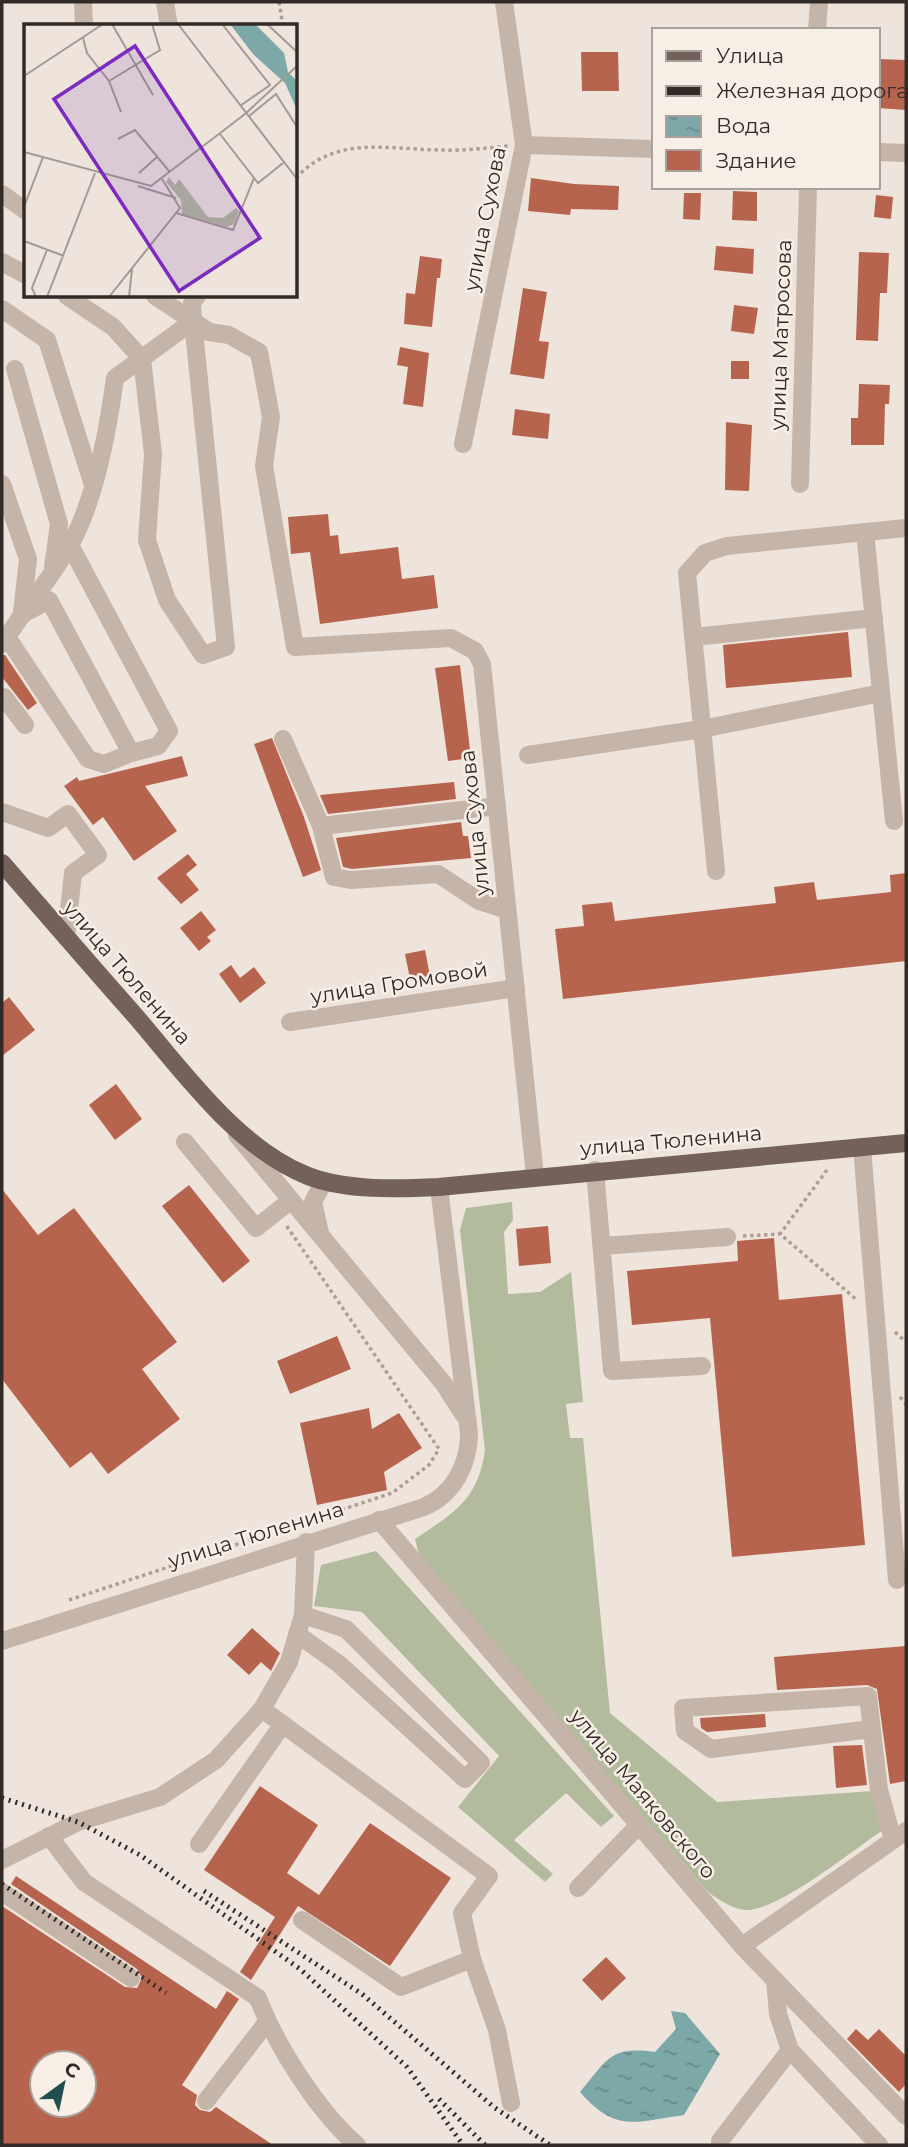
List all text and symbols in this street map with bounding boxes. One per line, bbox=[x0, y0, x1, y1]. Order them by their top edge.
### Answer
inset map bbox=[24, 24, 298, 298]
legend bbox=[652, 28, 880, 189]
text: Улица bbox=[716, 43, 784, 68]
text: Железная дорога bbox=[716, 78, 908, 103]
text: Вода bbox=[716, 113, 771, 138]
street label: улица Сухова bbox=[458, 145, 511, 294]
text: Здание bbox=[716, 148, 797, 173]
street label: улица Матросова bbox=[765, 239, 796, 432]
street label: улица Сухова bbox=[454, 749, 495, 898]
street label: улица Тюленина bbox=[57, 895, 197, 1050]
street label: улица Громовой bbox=[308, 956, 489, 1009]
street label: улица Тюленина bbox=[578, 1120, 763, 1161]
street label: улица Тюленина bbox=[164, 1496, 347, 1573]
street label: улица Маяковского bbox=[564, 1703, 722, 1884]
north arrow bbox=[28, 2049, 98, 2119]
text: С bbox=[60, 2057, 84, 2084]

